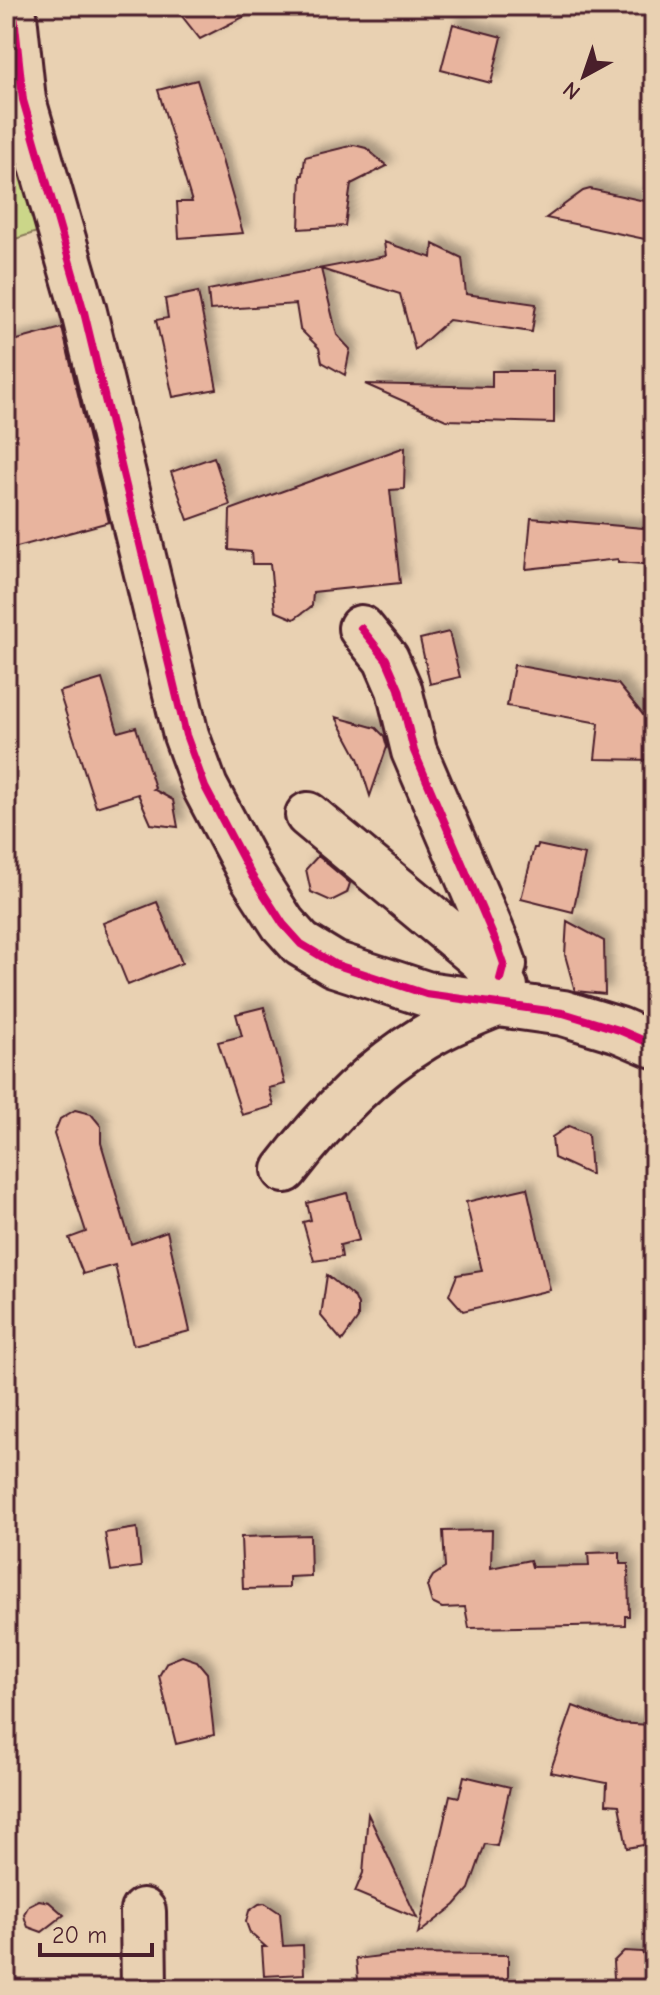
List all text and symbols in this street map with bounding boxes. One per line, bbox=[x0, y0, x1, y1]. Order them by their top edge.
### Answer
north arrow bbox=[544, 36, 624, 116]
text: N bbox=[558, 76, 586, 105]
scale bar bbox=[40, 1907, 152, 1957]
text: 20 m bbox=[52, 1921, 107, 1949]

